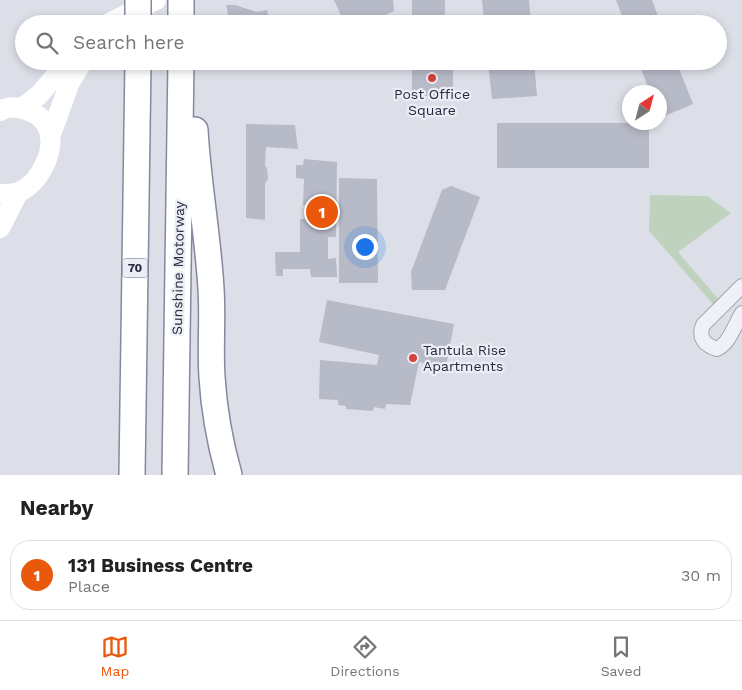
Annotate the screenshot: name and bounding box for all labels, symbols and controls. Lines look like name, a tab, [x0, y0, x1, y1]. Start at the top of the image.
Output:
search box	[15, 15, 727, 70]
icon: search	[33, 29, 61, 57]
text: Search here	[73, 31, 184, 54]
marker: Post Office Square	[426, 72, 438, 84]
north arrow	[622, 85, 667, 130]
place label: Post Office Square	[394, 86, 470, 118]
pin: 1	[306, 193, 338, 231]
street label: Sunshine Motorway	[169, 200, 187, 335]
your location	[352, 234, 378, 260]
road number: 70	[122, 258, 148, 278]
place label: Tantula Rise Apartments	[423, 342, 506, 374]
marker: Tantula Rise Apartments	[407, 352, 419, 364]
text: Nearby	[20, 495, 93, 520]
text: 131 Business Centre	[68, 554, 253, 577]
text: 1	[34, 566, 40, 585]
text: 30 m	[681, 566, 721, 585]
text: Place	[68, 577, 110, 596]
tab: Map	[101, 633, 129, 679]
tab: Directions	[330, 633, 400, 679]
tab: Saved	[601, 633, 641, 679]

